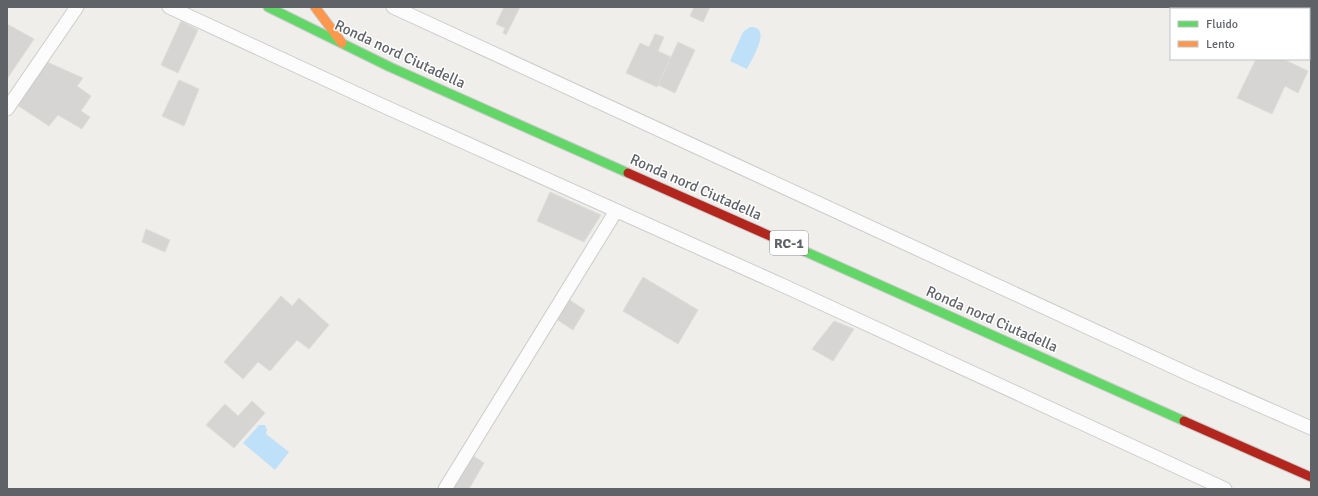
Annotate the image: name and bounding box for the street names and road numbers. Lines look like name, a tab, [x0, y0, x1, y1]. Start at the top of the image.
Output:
street label: Ronda nord Ciutadella	[332, 16, 468, 92]
street label: Ronda nord Ciutadella	[627, 150, 765, 224]
road number: RC-1	[770, 231, 808, 255]
street label: Ronda nord Ciutadella	[923, 282, 1061, 356]

